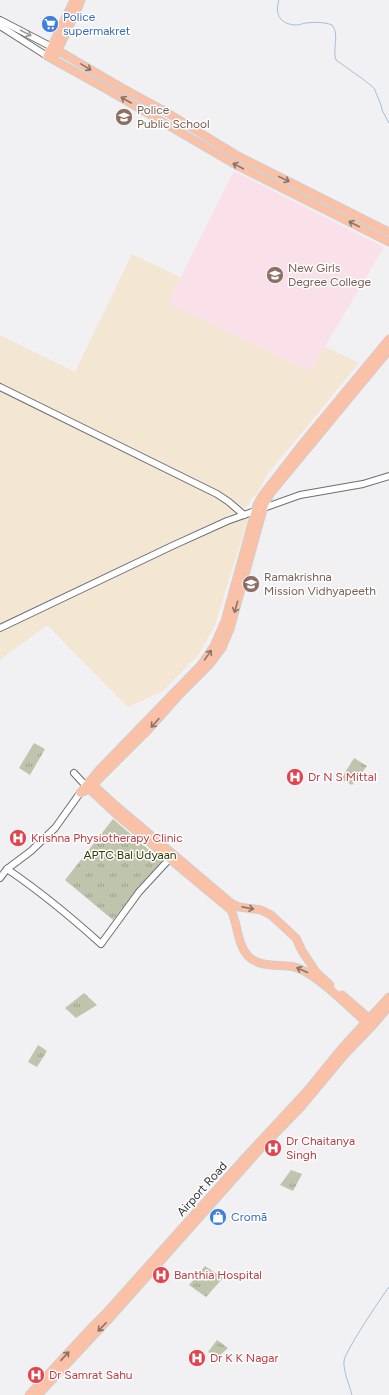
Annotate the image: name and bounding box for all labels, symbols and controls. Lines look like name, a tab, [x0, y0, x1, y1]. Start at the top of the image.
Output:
place label: Police supermakret	[63, 10, 131, 38]
supermarket icon: Police supermakret	[40, 14, 60, 34]
one-way arrow	[20, 30, 32, 37]
one-way arrow	[80, 63, 92, 71]
one-way arrow	[120, 96, 132, 104]
place label: Police Public School	[137, 103, 210, 131]
school or university icon: Police Public School	[114, 107, 134, 127]
one-way arrow	[232, 162, 244, 170]
one-way arrow	[278, 176, 290, 183]
one-way arrow	[348, 220, 360, 227]
place label: New Girls Degree College	[288, 261, 371, 289]
school or university icon: New Girls Degree College	[265, 265, 285, 285]
place label: Ramakrishna Mission Vidhyapeeth	[264, 570, 376, 598]
school or university icon: Ramakrishna Mission Vidhyapeeth	[241, 574, 261, 594]
one-way arrow	[232, 600, 239, 613]
one-way arrow	[204, 650, 212, 661]
one-way arrow	[150, 718, 160, 728]
hospital icon: Dr N S Mittal	[285, 767, 305, 787]
place label: Dr N S Mittal	[308, 770, 377, 784]
hospital icon: Krishna Physiotherapy Clinic	[8, 828, 28, 848]
place label: Krishna Physiotherapy Clinic	[31, 831, 183, 845]
park label: APTC Bal Udyaan	[84, 848, 177, 862]
one-way arrow	[241, 905, 254, 913]
one-way arrow	[296, 966, 308, 973]
place label: Dr Chaitanya Singh	[286, 1134, 355, 1162]
hospital icon: Dr Chaitanya Singh	[263, 1138, 283, 1158]
street label: Airport Road	[174, 1159, 230, 1219]
shop icon: Cromā	[208, 1207, 228, 1227]
place label: Cromā	[231, 1210, 267, 1224]
hospital icon: Banthia Hospital	[151, 1265, 171, 1285]
place label: Banthia Hospital	[174, 1268, 262, 1282]
one-way arrow	[97, 1322, 107, 1332]
hospital icon: Dr K K Nagar	[187, 1348, 207, 1368]
one-way arrow	[60, 1351, 70, 1361]
place label: Dr K K Nagar	[210, 1351, 278, 1365]
hospital icon: Dr Samrat Sahu	[26, 1365, 46, 1385]
place label: Dr Samrat Sahu	[49, 1368, 133, 1382]

